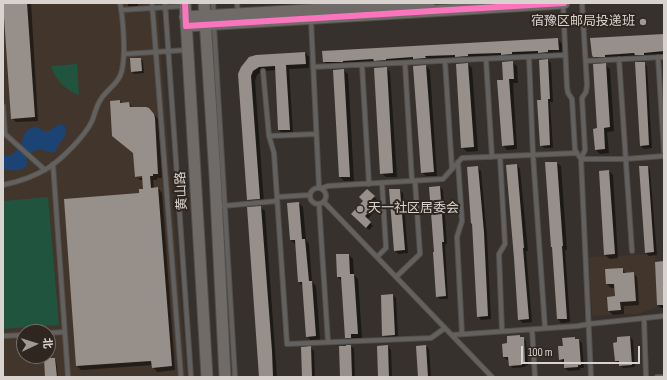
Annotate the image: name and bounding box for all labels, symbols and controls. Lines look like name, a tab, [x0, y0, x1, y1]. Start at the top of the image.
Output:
place label: 宿豫区邮局投递班	[531, 14, 635, 30]
marker: 宿豫区邮局投递班	[638, 17, 648, 27]
street label: 黄山路	[173, 171, 191, 211]
place label: 天一社区居委会	[368, 201, 459, 217]
marker: 天一社区居委会	[355, 204, 365, 214]
north arrow	[16, 324, 56, 364]
text: 北	[41, 337, 54, 349]
scale bar	[523, 338, 642, 364]
text: 100 m	[528, 345, 553, 360]

